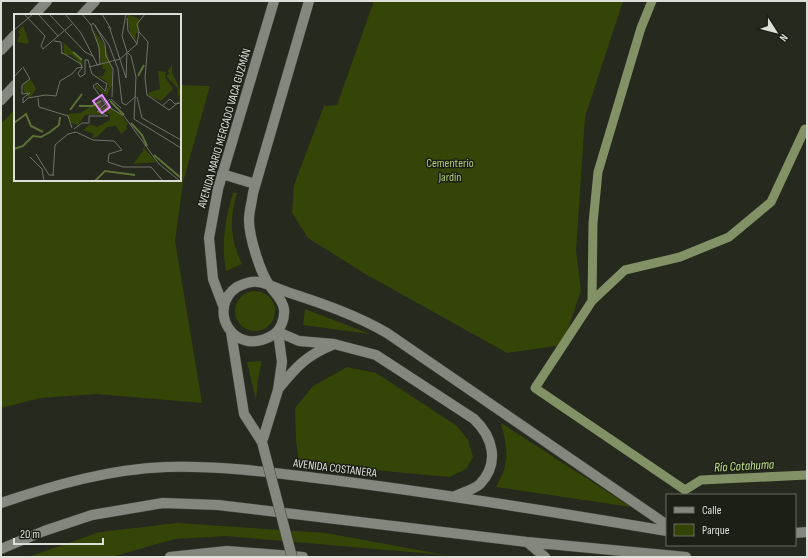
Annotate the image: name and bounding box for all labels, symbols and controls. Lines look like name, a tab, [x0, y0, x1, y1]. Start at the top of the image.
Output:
north arrow	[756, 12, 796, 52]
inset map	[14, 14, 181, 181]
text: N	[777, 31, 791, 44]
street label: AVENIDA MARIO MERCADO VACA GUZMÁN	[194, 47, 254, 210]
park label: Cementerio Jardín	[426, 156, 474, 185]
street label: AVENIDA COSTANERA	[291, 456, 379, 481]
water label: Río Cotahuma	[714, 456, 775, 476]
legend	[666, 494, 796, 546]
text: Calle	[702, 503, 722, 518]
scale bar	[14, 520, 103, 546]
text: Parque	[702, 523, 730, 538]
text: 20 m	[20, 527, 40, 542]

